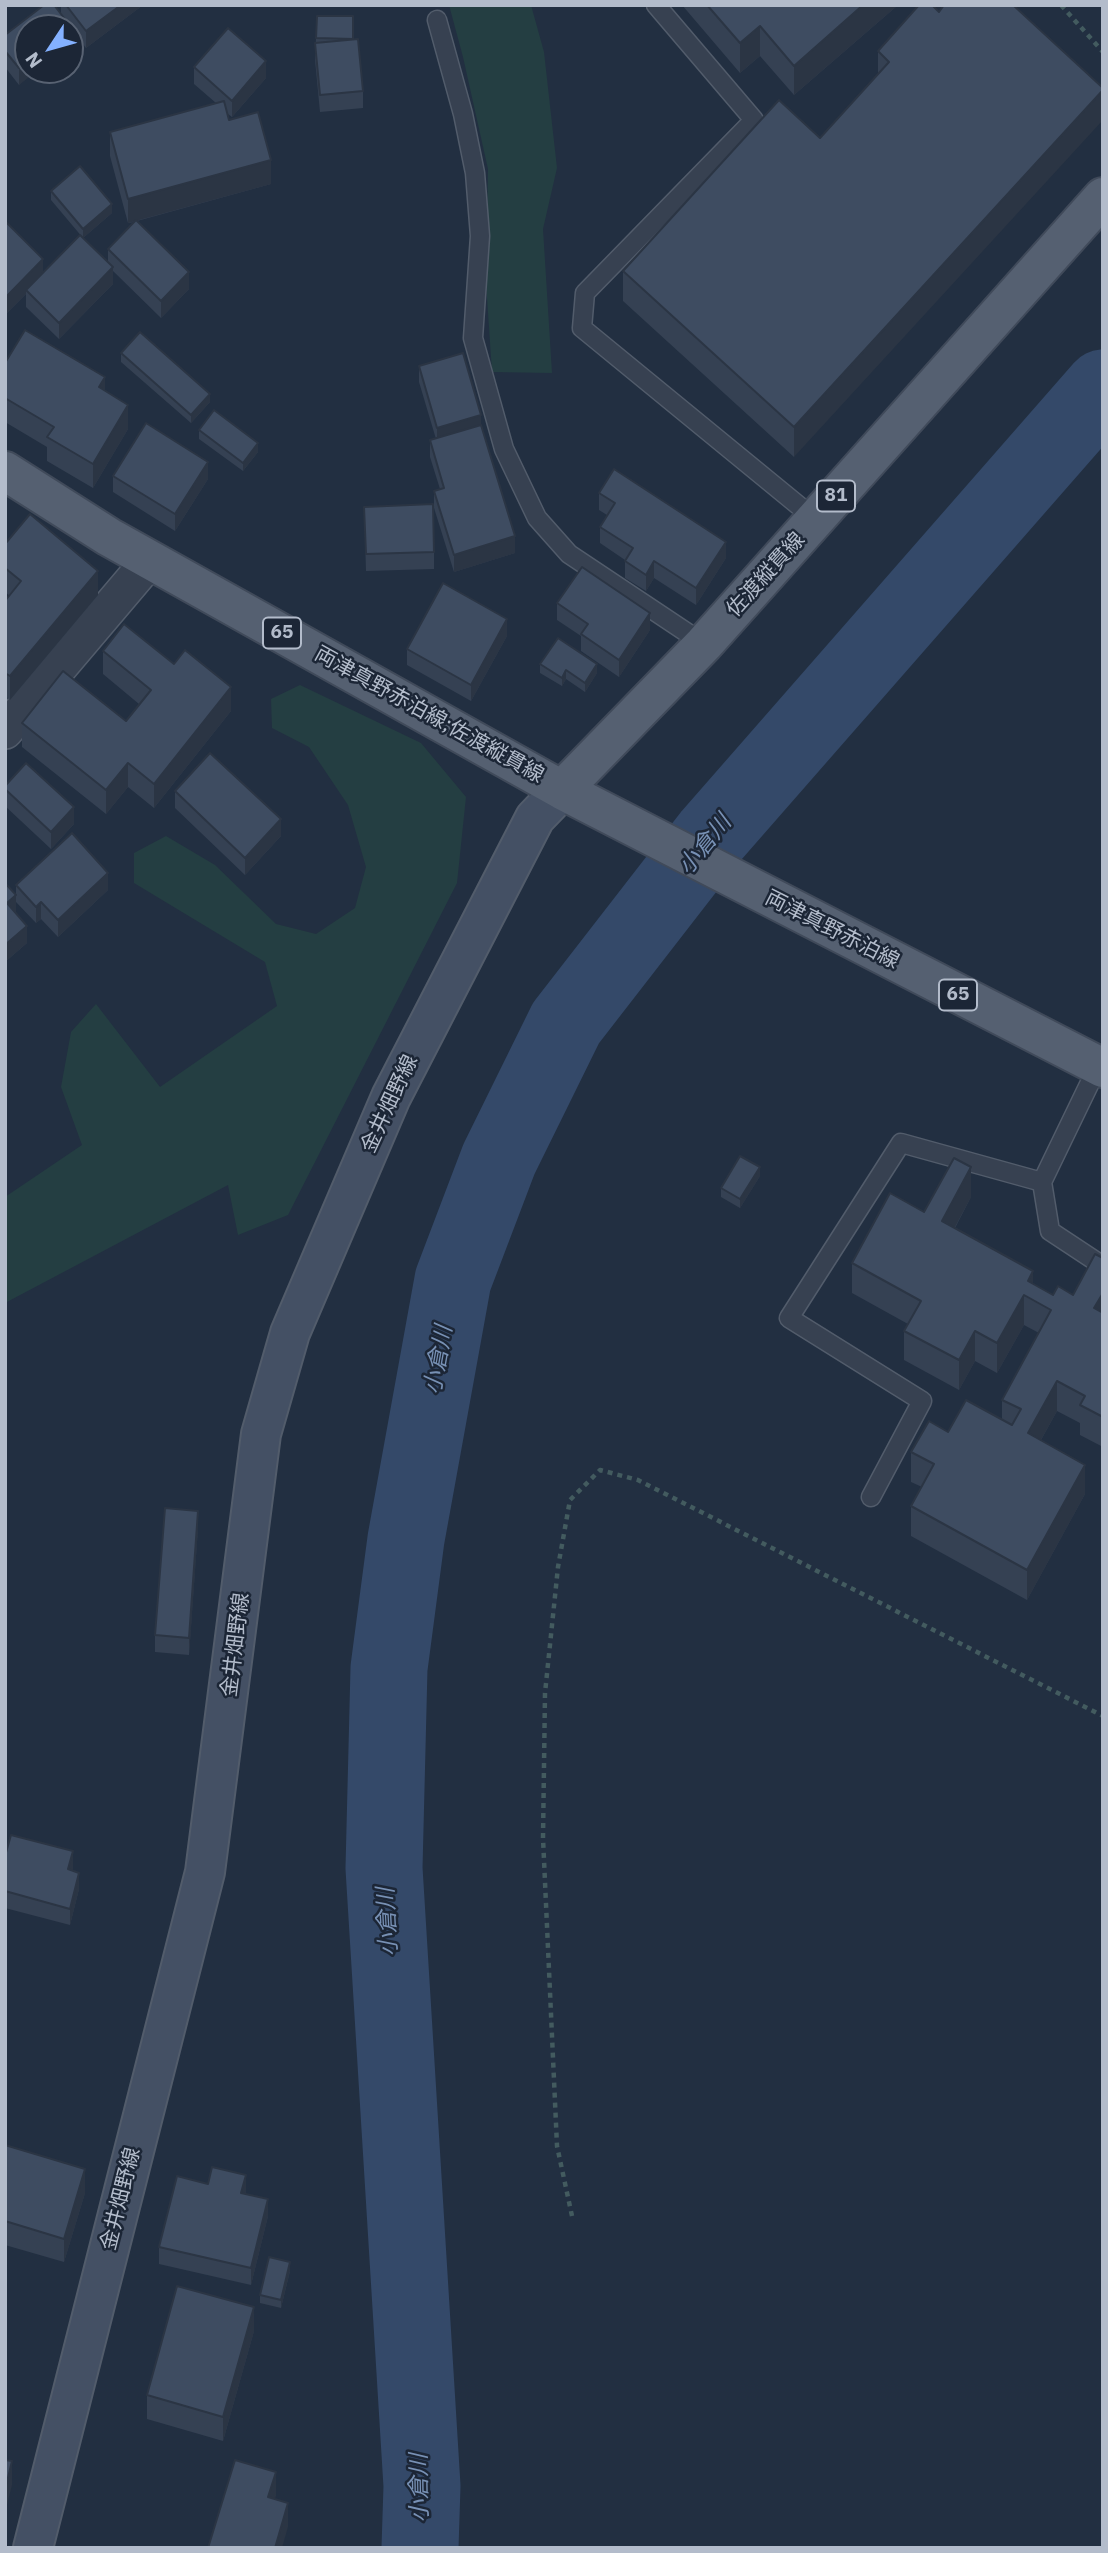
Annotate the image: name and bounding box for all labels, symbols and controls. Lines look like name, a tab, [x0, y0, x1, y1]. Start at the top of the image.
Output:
north arrow	[14, 14, 84, 84]
text: N	[20, 48, 47, 73]
road number: 81	[817, 481, 855, 512]
street label: 佐渡縦貫線	[722, 528, 810, 622]
road number: 65	[263, 618, 301, 648]
street label: 両津真野赤泊線;佐渡縦貫線	[310, 641, 548, 789]
water label: 小倉川	[673, 810, 737, 880]
street label: 両津真野赤泊線	[761, 885, 903, 975]
road number: 65	[939, 979, 977, 1010]
street label: 金井畑野線	[356, 1051, 424, 1157]
water label: 小倉川	[419, 1324, 459, 1396]
street label: 金井畑野線	[217, 1591, 255, 1699]
water label: 小倉川	[372, 1887, 404, 1957]
street label: 金井畑野線	[96, 2145, 146, 2253]
water label: 小倉川	[406, 2453, 434, 2523]

